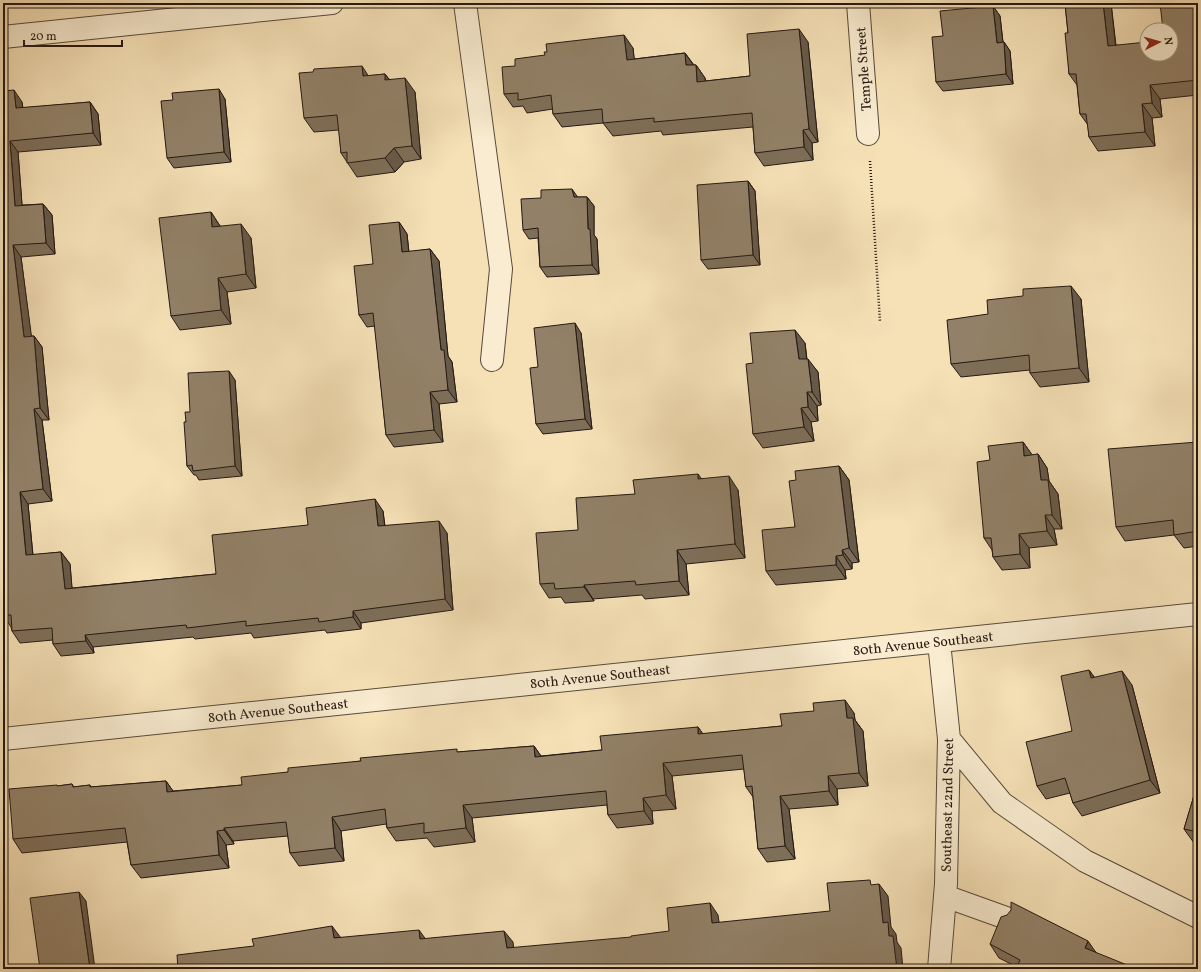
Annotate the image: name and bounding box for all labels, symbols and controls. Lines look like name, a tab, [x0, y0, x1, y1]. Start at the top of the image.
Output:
scale bar	[24, 22, 122, 48]
north arrow	[1139, 22, 1179, 62]
street label: Temple Street	[852, 26, 877, 112]
text: 20 m	[30, 29, 57, 45]
text: N	[1160, 36, 1175, 46]
street label: 80th Avenue Southeast	[852, 628, 994, 661]
street label: 80th Avenue Southeast	[529, 661, 671, 694]
street label: 80th Avenue Southeast	[207, 695, 349, 728]
street label: Southeast 22nd Street	[938, 738, 959, 872]

